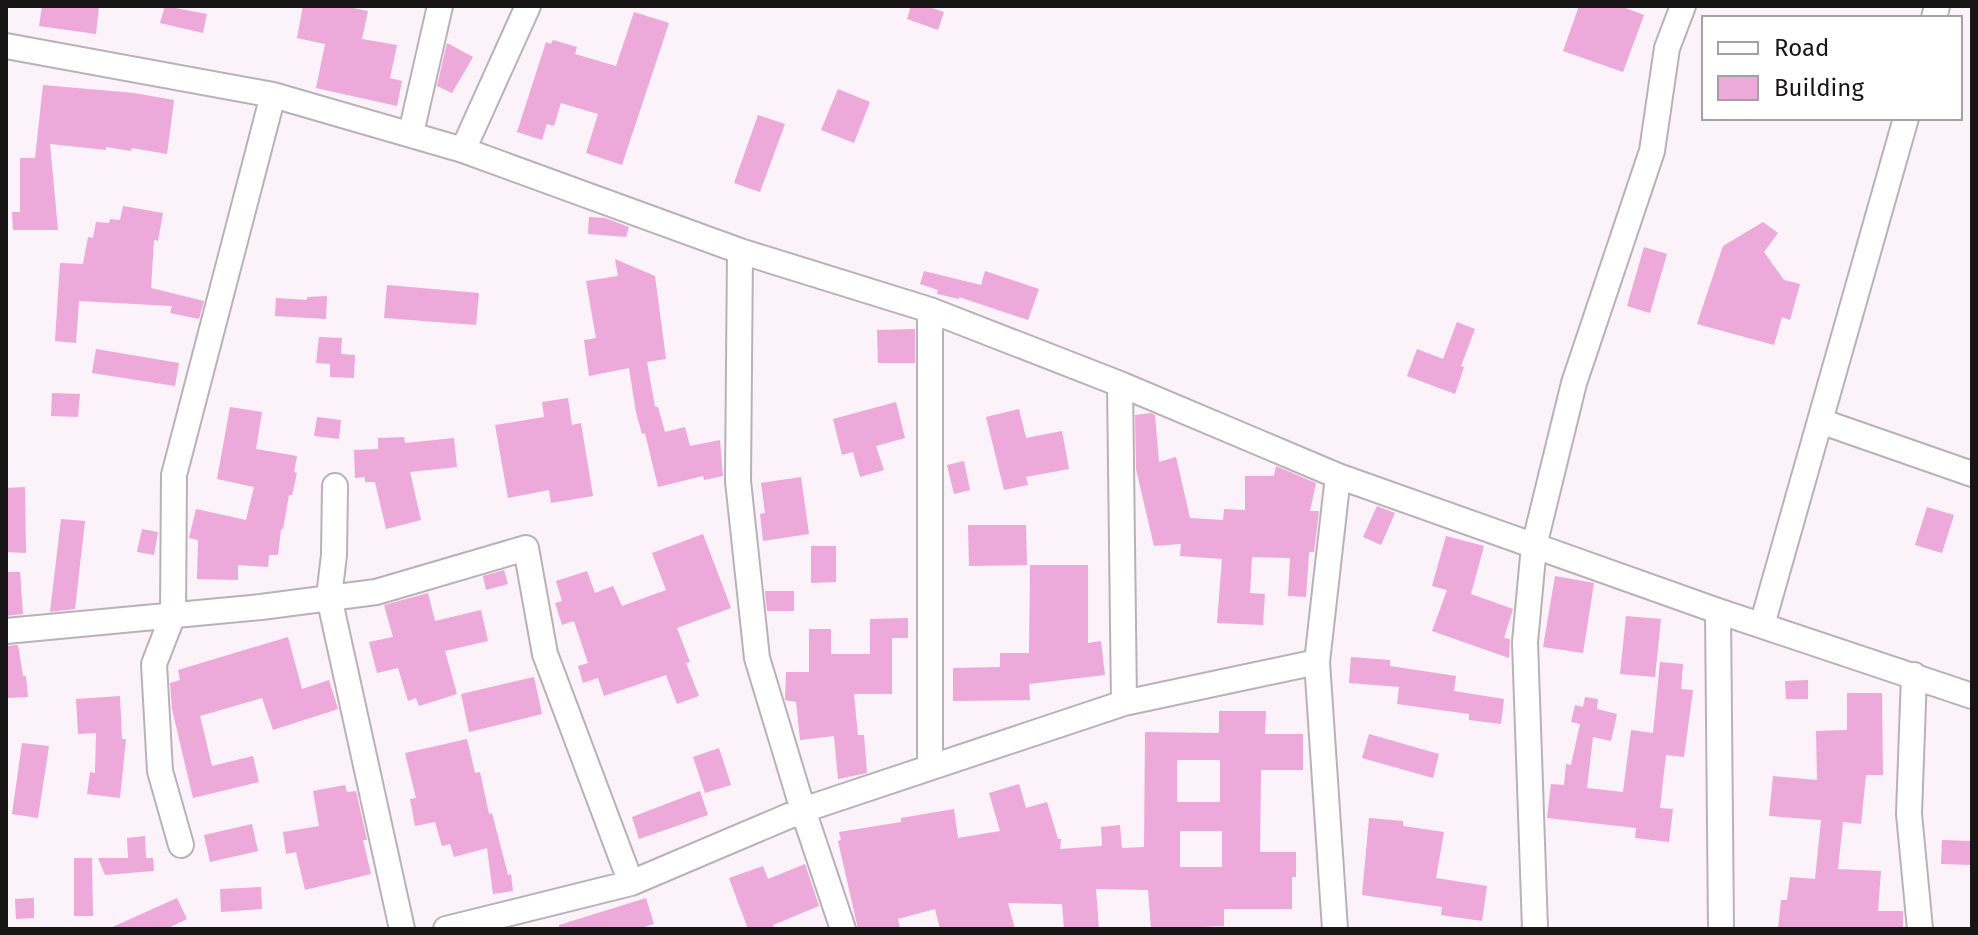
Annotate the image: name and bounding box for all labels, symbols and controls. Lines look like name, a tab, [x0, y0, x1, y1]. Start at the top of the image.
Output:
legend	[1702, 16, 1962, 120]
text: Road	[1774, 34, 1829, 62]
text: Building	[1774, 74, 1864, 102]

